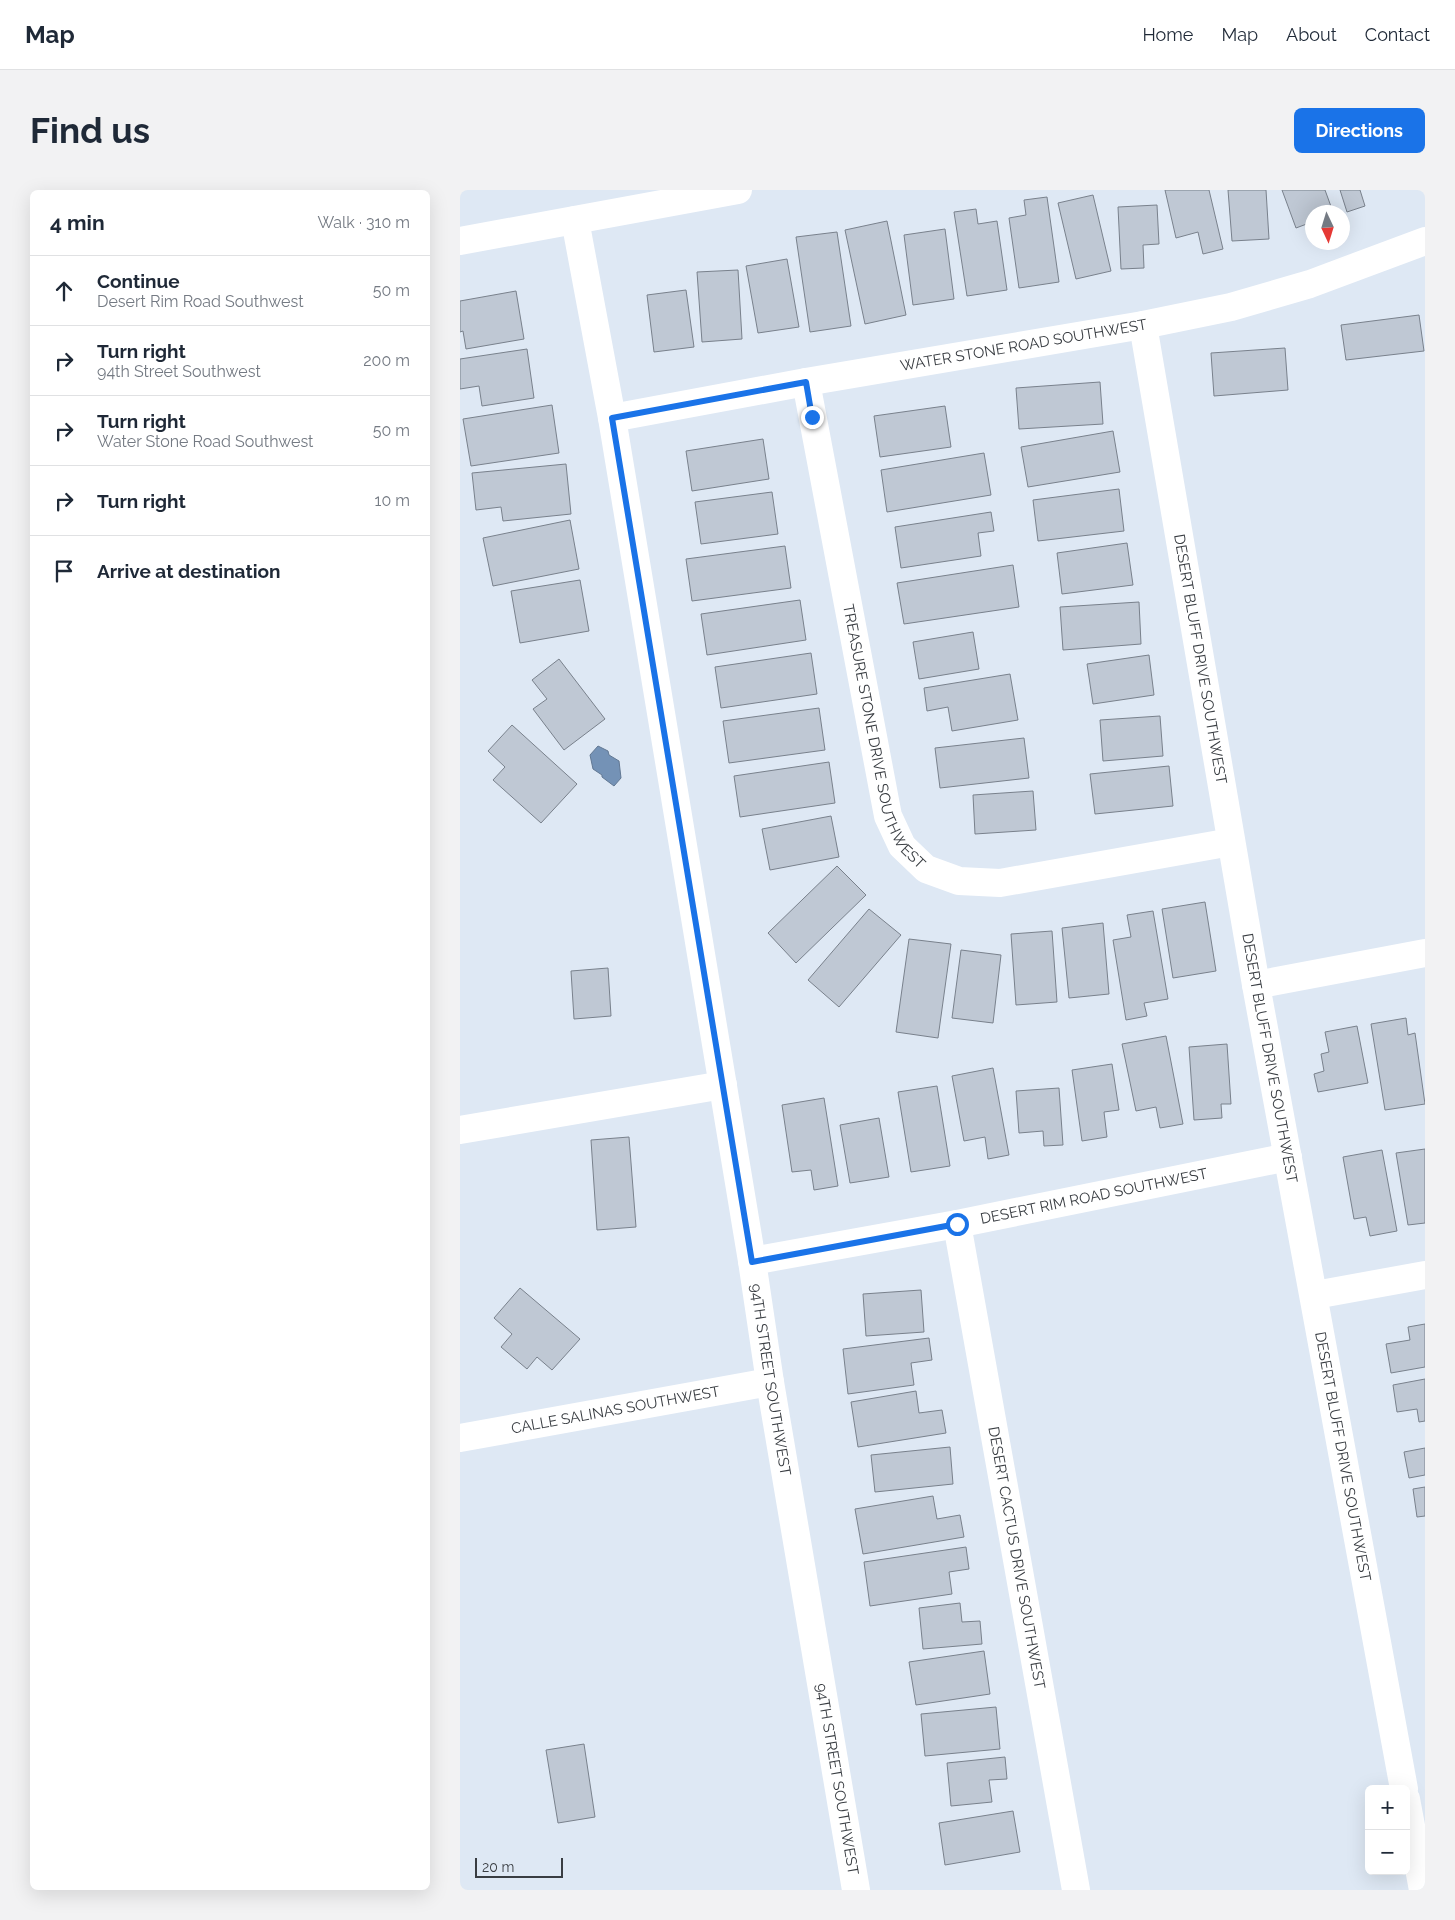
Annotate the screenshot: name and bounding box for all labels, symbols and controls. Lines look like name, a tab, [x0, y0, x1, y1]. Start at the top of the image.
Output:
text: Map	[25, 20, 75, 49]
text: Home	[1142, 24, 1193, 45]
text: Map	[1221, 24, 1258, 45]
text: About	[1286, 24, 1337, 45]
text: Contact	[1365, 24, 1430, 45]
button: Directions	[1294, 108, 1425, 153]
text: Find us	[30, 110, 150, 151]
north arrow	[1305, 205, 1350, 250]
text: 4 min	[50, 210, 105, 235]
text: Walk · 310 m	[317, 213, 410, 232]
text: Continue	[97, 270, 180, 292]
icon: ahead	[50, 277, 78, 305]
text: 50 m	[373, 281, 410, 300]
text: Desert Rim Road Southwest	[97, 292, 304, 311]
street label: WATER STONE ROAD SOUTHWEST	[899, 315, 1148, 375]
text: Turn right	[97, 340, 186, 362]
icon: right	[50, 347, 78, 375]
text: 200 m	[363, 351, 410, 370]
text: 94th Street Southwest	[97, 362, 261, 381]
route end	[801, 406, 824, 429]
text: Turn right	[97, 410, 186, 432]
icon: right	[50, 417, 78, 445]
text: 50 m	[373, 421, 410, 440]
text: Water Stone Road Southwest	[97, 432, 313, 451]
icon: right	[50, 487, 78, 515]
text: Turn right	[97, 490, 186, 512]
text: 10 m	[375, 491, 410, 510]
street label: DESERT BLUFF DRIVE SOUTHWEST	[1170, 533, 1230, 786]
icon: arrive	[50, 557, 78, 585]
text: Arrive at destination	[97, 560, 281, 582]
street label: TREASURE STONE DRIVE SOUTHWEST	[839, 603, 929, 873]
street label: DESERT BLUFF DRIVE SOUTHWEST	[1238, 932, 1301, 1184]
street label: DESERT RIM ROAD SOUTHWEST	[979, 1165, 1209, 1228]
route start	[946, 1213, 969, 1236]
street label: 94TH STREET SOUTHWEST	[746, 1282, 795, 1477]
street label: DESERT BLUFF DRIVE SOUTHWEST	[1311, 1330, 1375, 1583]
street label: CALLE SALINAS SOUTHWEST	[510, 1382, 721, 1438]
street label: DESERT CACTUS DRIVE SOUTHWEST	[984, 1425, 1049, 1690]
street label: 94TH STREET SOUTHWEST	[812, 1682, 862, 1876]
map controls	[1365, 1785, 1410, 1875]
button: +	[1365, 1785, 1410, 1830]
button: −	[1365, 1830, 1410, 1875]
scale bar	[475, 1855, 562, 1878]
text: 20 m	[482, 1859, 514, 1875]

